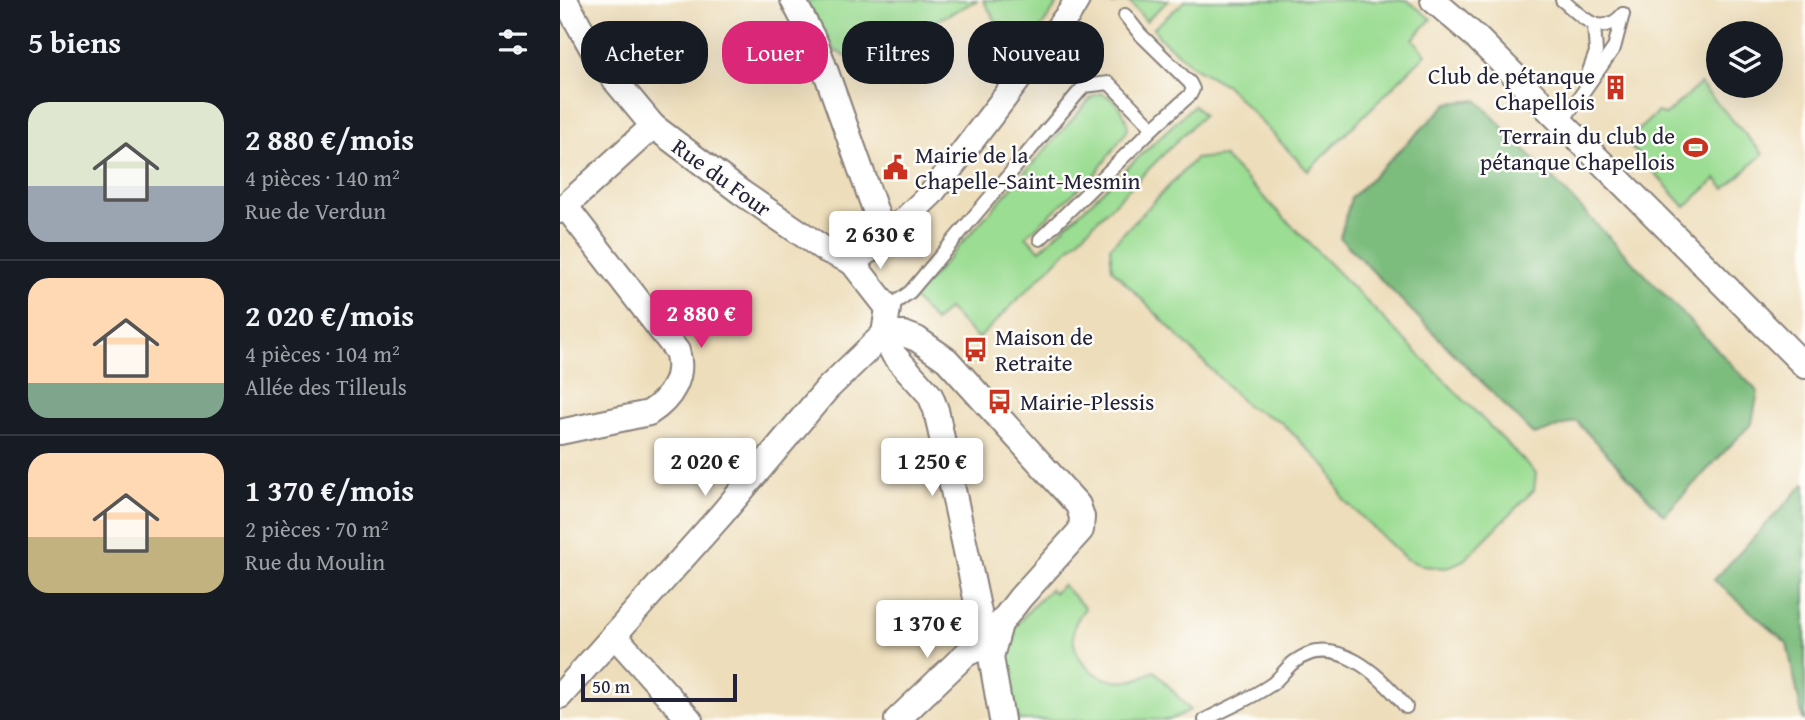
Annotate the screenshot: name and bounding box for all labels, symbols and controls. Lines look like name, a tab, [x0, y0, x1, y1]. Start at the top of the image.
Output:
text: 5 biens	[28, 20, 121, 64]
chip: Acheter	[581, 21, 708, 84]
chip: Louer	[722, 21, 828, 84]
chip: Filtres	[842, 21, 954, 84]
chip: Nouveau	[968, 21, 1104, 84]
map controls	[1706, 21, 1783, 98]
button: layers	[1706, 21, 1783, 98]
icon: filters	[494, 23, 532, 61]
place label: Club de pétanque Chapellois	[1428, 59, 1595, 118]
building icon: Club de pétanque Chapellois	[1601, 74, 1629, 102]
text: 2 880 €/mois	[245, 117, 414, 161]
place label: Terrain du club de pétanque Chapellois	[1480, 119, 1675, 178]
icon: home	[84, 130, 168, 214]
street label: Rue du Four	[666, 130, 779, 225]
sports icon: Terrain du club de pétanque Chapellois	[1681, 134, 1709, 162]
place label: Mairie de la Chapelle-Saint-Mesmin	[915, 138, 1141, 197]
public building icon: Mairie de la Chapelle-Saint-Mesmin	[881, 153, 909, 181]
text: 4 pièces · 140 m²	[245, 161, 400, 194]
text: Rue de Verdun	[245, 194, 386, 227]
pin: 2 630 €	[815, 212, 945, 271]
text: 2 630 €	[845, 217, 915, 250]
pin: 2 880 €	[636, 290, 766, 350]
text: 2 020 €/mois	[245, 293, 414, 337]
text: 2 880 €	[666, 296, 736, 329]
icon: home	[84, 306, 168, 390]
place label: Maison de Retraite	[995, 320, 1093, 379]
bus stop icon: Maison de Retraite	[961, 335, 989, 363]
text: 4 pièces · 104 m²	[245, 337, 400, 370]
text: Allée des Tilleuls	[245, 370, 407, 403]
place label: Mairie-Plessis	[1020, 385, 1154, 418]
bus stop icon: Mairie-Plessis	[986, 387, 1014, 415]
pin: 2 020 €	[640, 438, 770, 498]
pin: 1 250 €	[867, 438, 997, 498]
text: 2 020 €	[670, 444, 740, 477]
text: 1 250 €	[897, 444, 967, 477]
text: 1 370 €/mois	[245, 468, 414, 512]
icon: home	[84, 481, 168, 565]
text: 2 pièces · 70 m²	[245, 512, 389, 545]
text: Rue du Moulin	[245, 545, 385, 578]
pin: 1 370 €	[862, 600, 992, 660]
text: 1 370 €	[892, 606, 962, 639]
scale bar	[581, 671, 737, 703]
text: 50 m	[592, 672, 630, 700]

